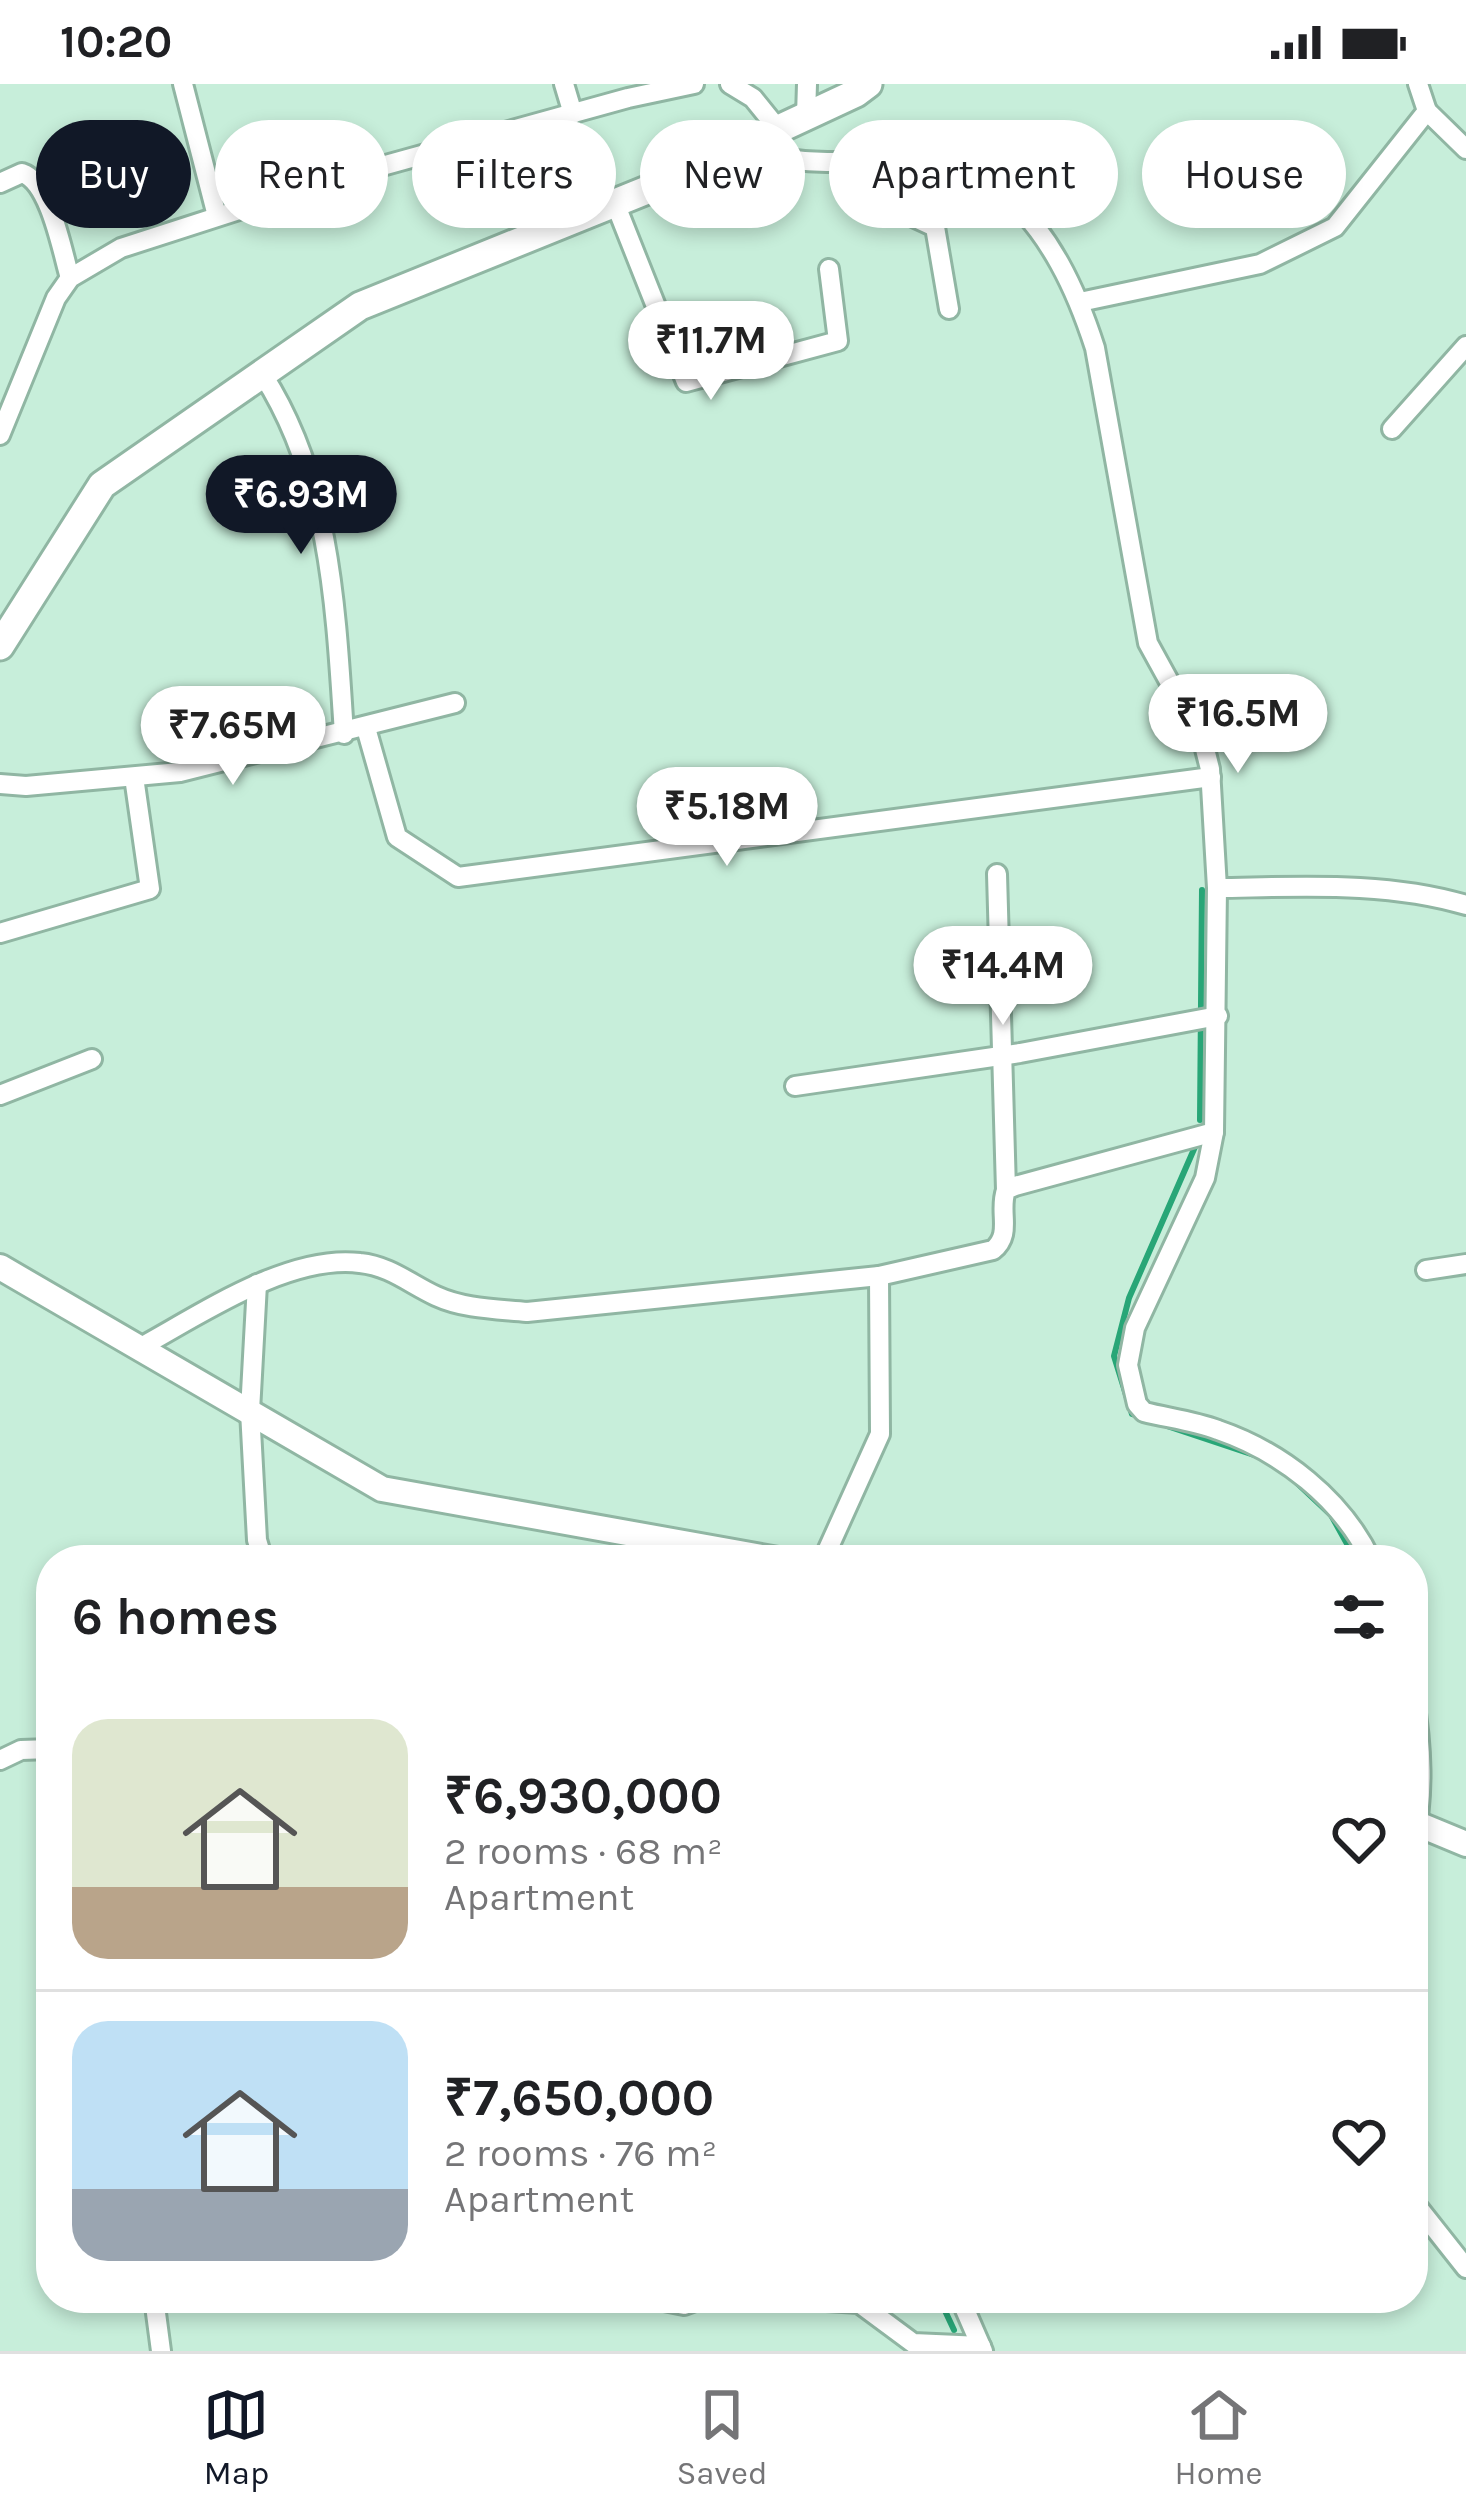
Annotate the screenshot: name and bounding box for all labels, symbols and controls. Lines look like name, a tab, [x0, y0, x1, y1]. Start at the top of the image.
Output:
text: 10:20	[60, 16, 172, 68]
chip: Buy	[36, 120, 191, 228]
chip: Rent	[215, 120, 388, 228]
chip: Filters	[412, 120, 616, 228]
chip: New	[640, 120, 805, 228]
chip: Apartment	[829, 120, 1118, 228]
chip: House	[1142, 120, 1346, 228]
pin: ₹11.7M	[613, 301, 809, 403]
text: ₹11.7M	[655, 317, 767, 363]
pin: ₹6.93M	[203, 455, 399, 557]
text: ₹6.93M	[233, 471, 369, 517]
pin: ₹16.5M	[1140, 674, 1336, 776]
pin: ₹7.65M	[135, 686, 331, 788]
text: ₹16.5M	[1175, 690, 1301, 736]
text: ₹7.65M	[168, 702, 298, 748]
pin: ₹5.18M	[629, 767, 825, 869]
text: ₹5.18M	[664, 783, 790, 829]
pin: ₹14.4M	[905, 926, 1101, 1028]
text: ₹14.4M	[940, 942, 1066, 988]
icon: filters	[1326, 1584, 1392, 1650]
text: 6 homes	[72, 1587, 279, 1647]
text: ₹6,930,000	[444, 1766, 722, 1826]
icon: home	[168, 1767, 312, 1911]
icon: heart	[1326, 1806, 1392, 1872]
text: 2 rooms · 68 m²	[444, 1828, 723, 1874]
text: Apartment	[444, 1874, 634, 1920]
text: ₹7,650,000	[444, 2068, 714, 2128]
icon: home	[168, 2069, 312, 2213]
icon: heart	[1326, 2108, 1392, 2174]
text: 2 rooms · 76 m²	[444, 2130, 717, 2176]
text: Apartment	[444, 2176, 634, 2222]
tab: Map	[203, 2382, 269, 2492]
tab: Saved	[676, 2382, 768, 2492]
tab: Home	[1175, 2382, 1263, 2492]

